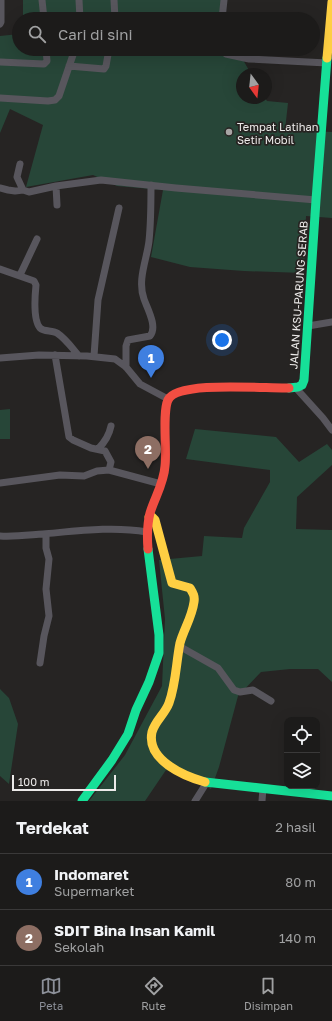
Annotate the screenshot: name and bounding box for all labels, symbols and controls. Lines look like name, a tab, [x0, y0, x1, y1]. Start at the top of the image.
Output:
search box	[12, 12, 320, 56]
icon: search	[26, 23, 48, 45]
text: Cari di sini	[58, 25, 133, 43]
north arrow	[236, 68, 272, 104]
place label: Tempat Latihan Setir Mobil	[237, 120, 319, 146]
marker: Tempat Latihan Setir Mobil	[224, 127, 234, 137]
street label: JALAN KSU-PARUNG SERAB	[286, 220, 310, 370]
your location	[212, 330, 232, 350]
pin: 1	[138, 345, 164, 378]
pin: 2	[135, 436, 161, 469]
map controls	[284, 717, 320, 789]
button: locate	[284, 717, 320, 753]
button: layers	[284, 753, 320, 789]
scale bar	[12, 773, 116, 792]
text: 100 m	[18, 775, 49, 788]
text: Terdekat	[16, 817, 89, 838]
text: 2 hasil	[275, 819, 316, 835]
text: Indomaret	[54, 865, 129, 883]
text: 1	[26, 874, 32, 890]
text: 80 m	[285, 874, 316, 890]
text: Supermarket	[54, 883, 135, 899]
text: SDIT Bina Insan Kamil	[54, 921, 215, 939]
text: 2	[25, 930, 33, 946]
text: 140 m	[279, 930, 316, 946]
text: Sekolah	[54, 939, 104, 955]
tab: Peta	[39, 975, 63, 1012]
tab: Rute	[141, 975, 166, 1012]
tab: Disimpan	[244, 975, 293, 1012]

